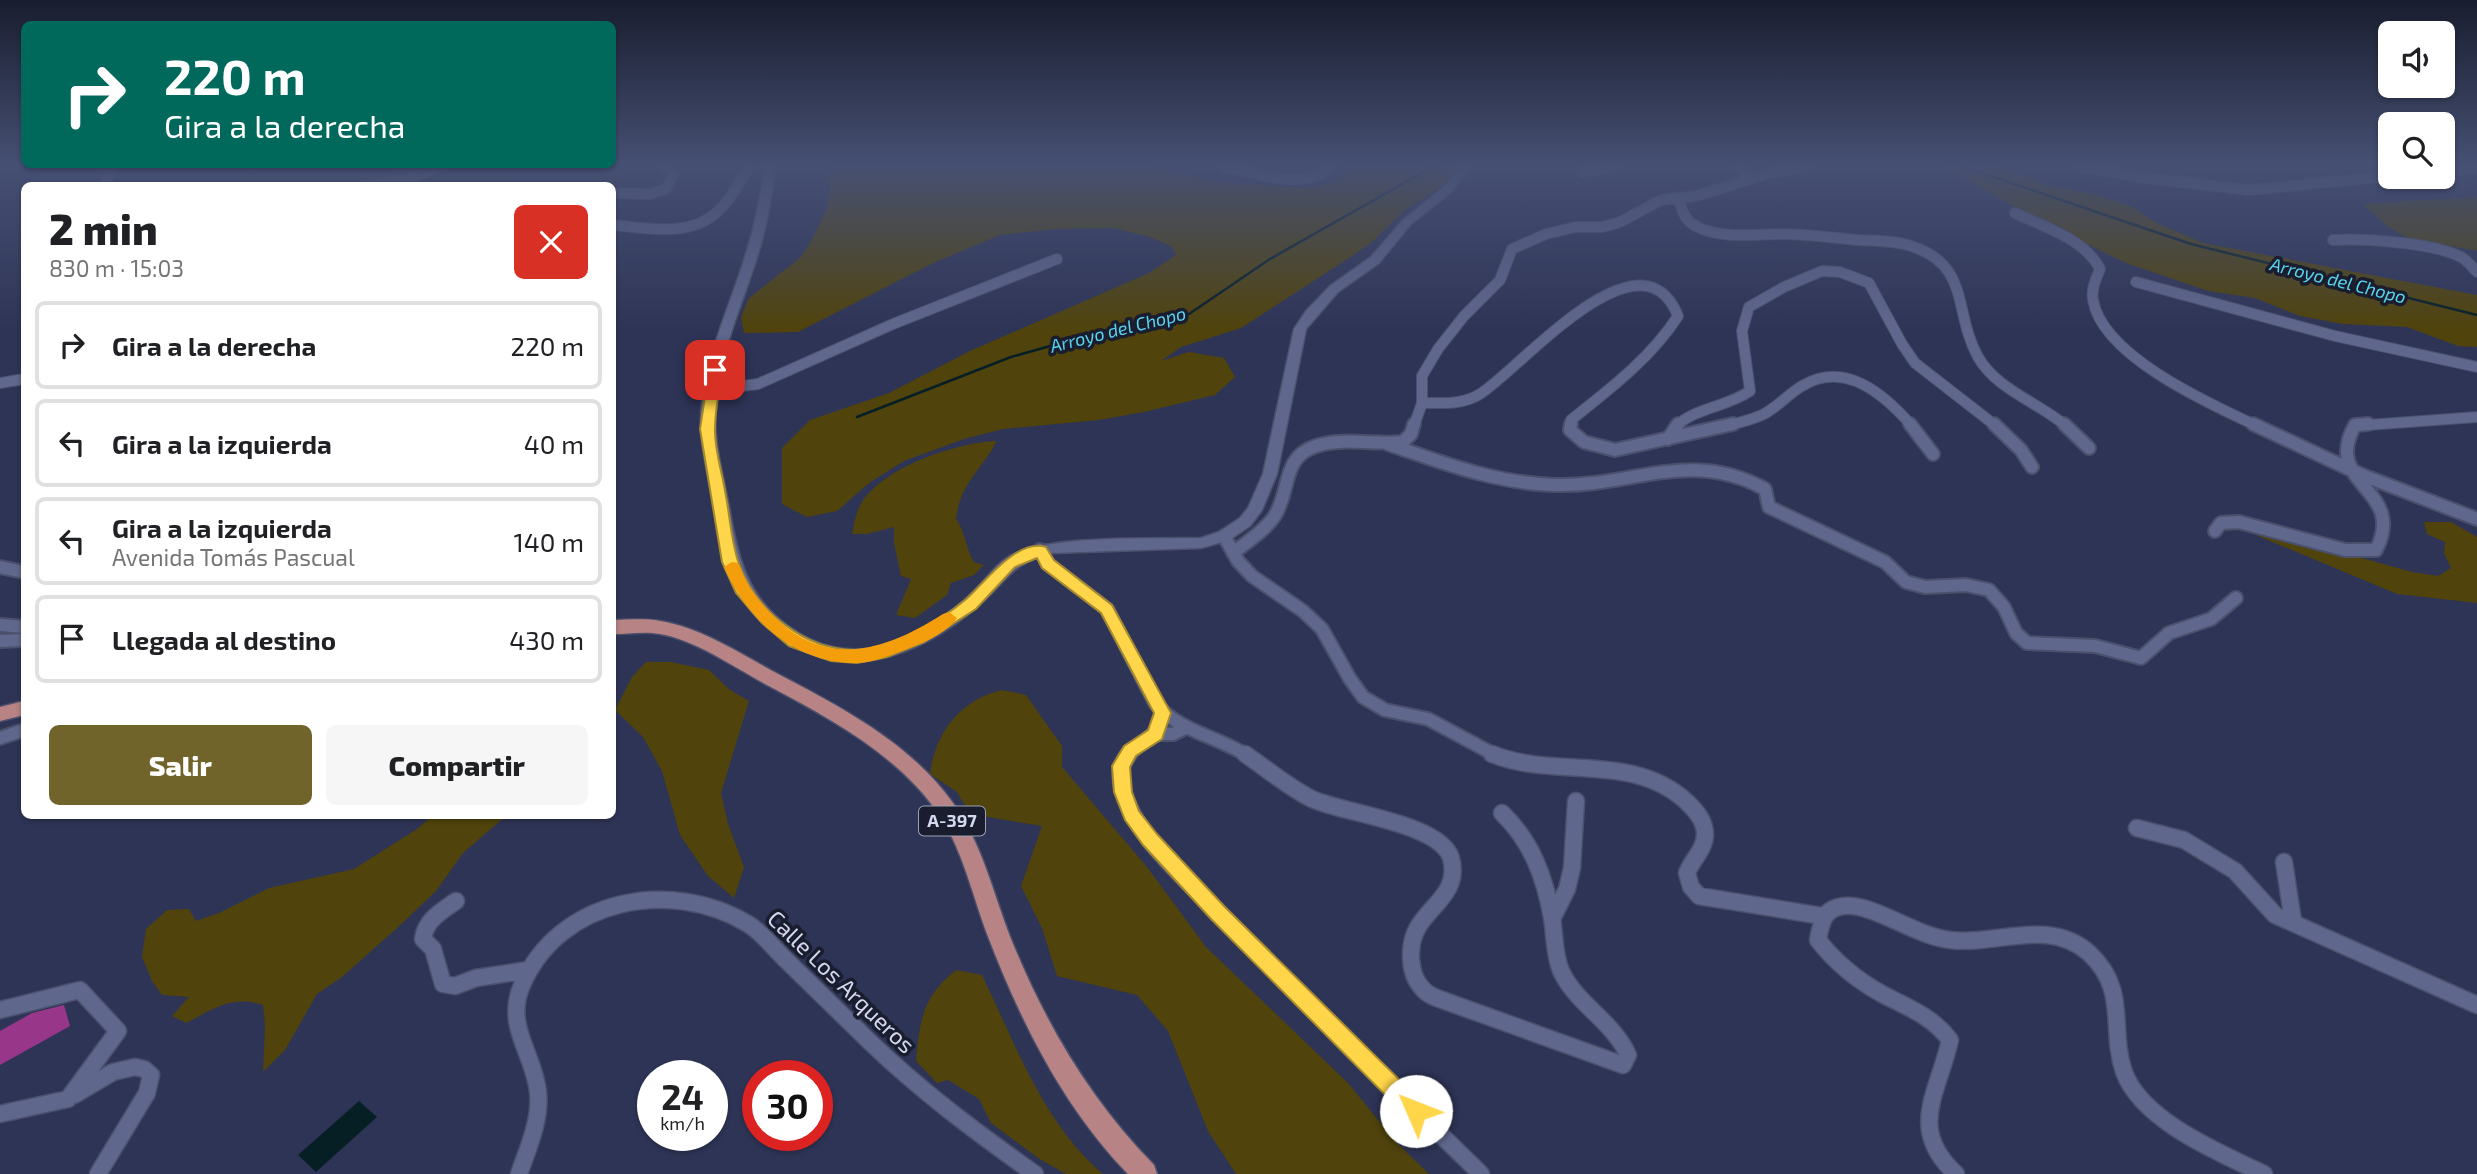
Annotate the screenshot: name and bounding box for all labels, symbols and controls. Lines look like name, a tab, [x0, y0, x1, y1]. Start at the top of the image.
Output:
map controls	[2378, 21, 2455, 189]
button: sound	[2378, 21, 2455, 98]
text: 220 m	[164, 46, 306, 105]
icon: right	[49, 49, 140, 140]
text: Gira a la derecha	[164, 106, 405, 144]
button: search	[2378, 112, 2455, 189]
text: 2 min	[49, 203, 158, 253]
button: close	[514, 205, 588, 279]
water label: Arroyo del Chopo	[2267, 252, 2408, 308]
text: 830 m · 15:03	[49, 254, 184, 282]
water label: Arroyo del Chopo	[1047, 302, 1188, 357]
icon: right	[53, 326, 91, 364]
text: Gira a la derecha	[112, 330, 316, 361]
text: 220 m	[511, 330, 584, 361]
pin	[685, 340, 745, 400]
icon: arrive	[696, 351, 734, 389]
icon: left	[53, 424, 91, 462]
text: Gira a la izquierda	[112, 428, 332, 459]
text: 40 m	[524, 428, 584, 459]
text: Gira a la izquierda	[112, 512, 332, 543]
icon: left	[53, 522, 91, 560]
text: 140 m	[513, 526, 584, 557]
text: Avenida Tomás Pascual	[112, 543, 355, 571]
icon: arrive	[53, 620, 91, 658]
text: Llegada al destino	[112, 624, 336, 655]
text: 430 m	[509, 624, 584, 655]
button: Salir	[49, 725, 312, 805]
button: Compartir	[326, 725, 588, 805]
road number: A-397	[919, 806, 985, 836]
street label: Calle Los Arqueros	[762, 904, 921, 1059]
speed limit sign: 30	[742, 1060, 833, 1151]
position arrow	[1379, 1074, 1453, 1148]
text: 24	[661, 1075, 704, 1117]
text: km/h	[660, 1112, 705, 1134]

